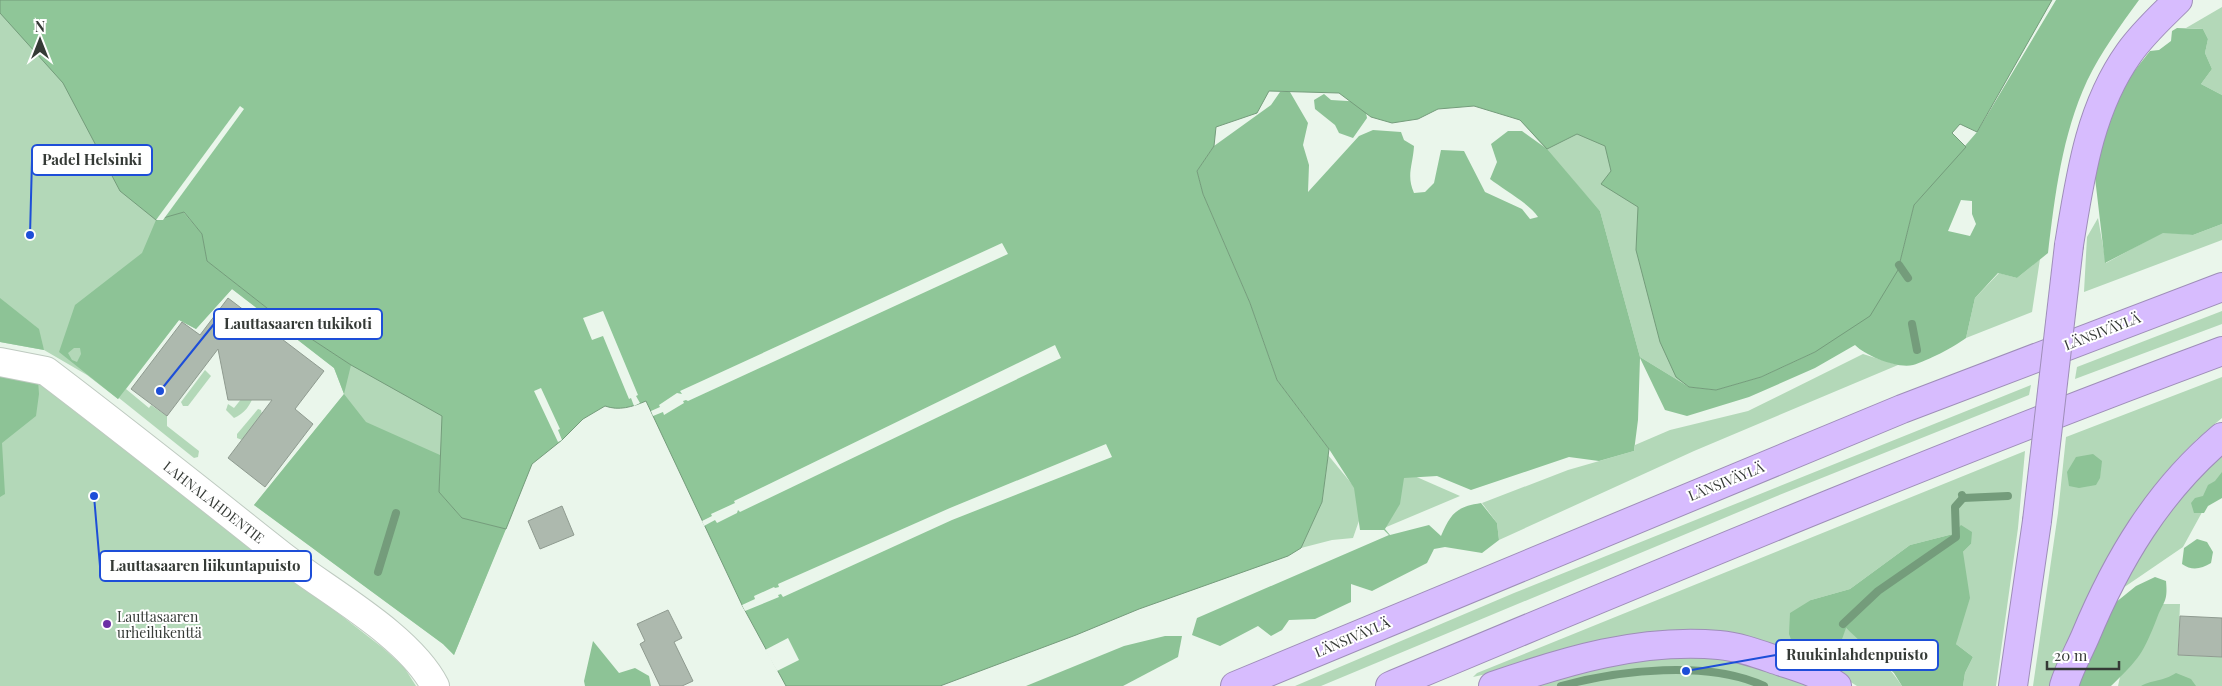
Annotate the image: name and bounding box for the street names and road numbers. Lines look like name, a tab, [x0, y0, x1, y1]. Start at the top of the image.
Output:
street label: LÄNSIVÄYLÄ	[2061, 308, 2143, 354]
street label: LAHNALAHDENTIE	[160, 457, 268, 547]
street label: LÄNSIVÄYLÄ	[1685, 457, 1767, 505]
street label: LÄNSIVÄYLÄ	[1311, 612, 1393, 661]

